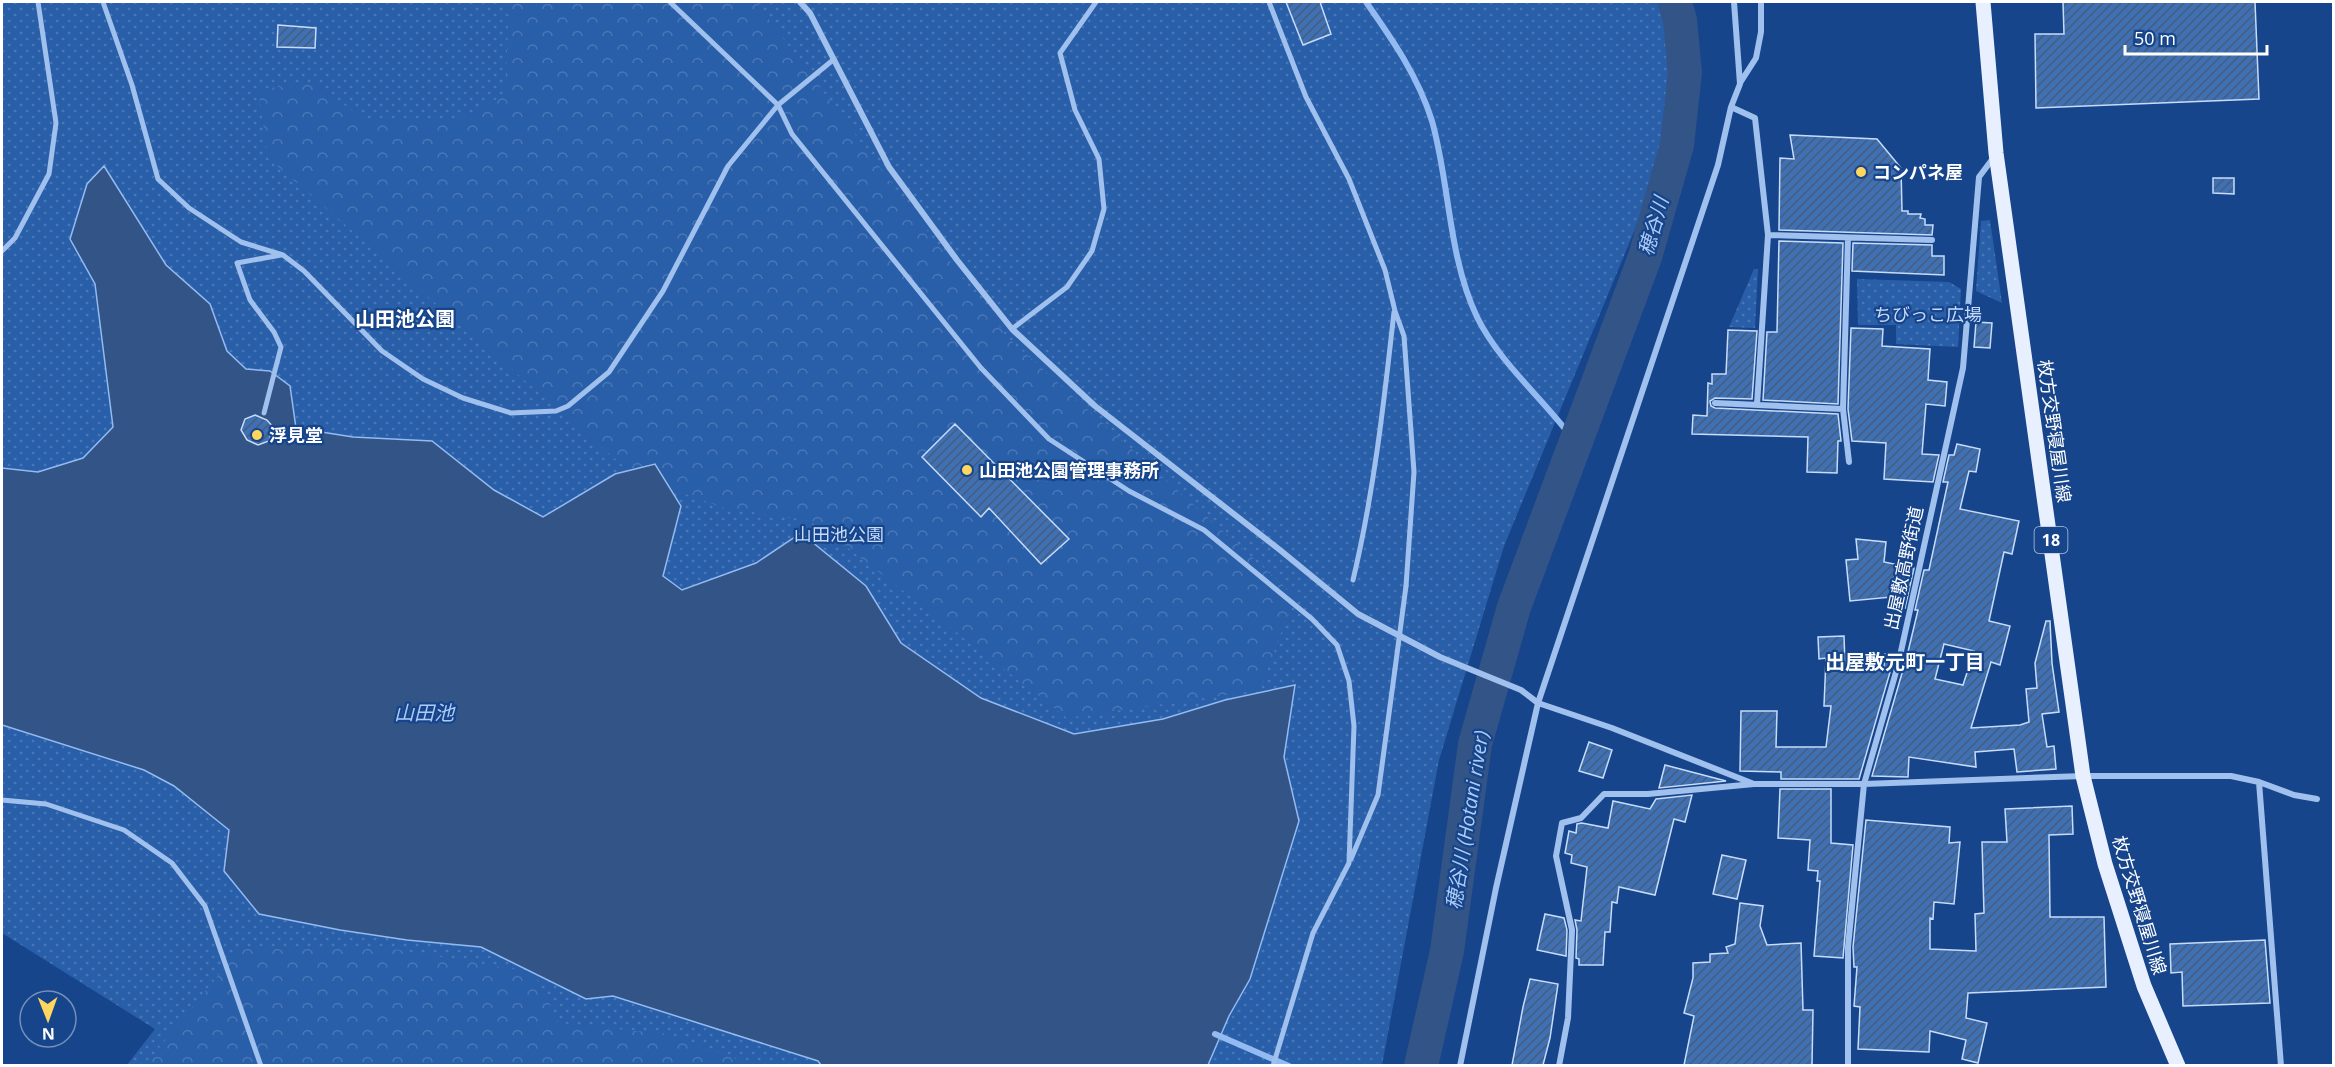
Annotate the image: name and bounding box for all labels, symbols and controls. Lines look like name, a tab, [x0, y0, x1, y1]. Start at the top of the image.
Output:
scale bar	[2125, 18, 2268, 56]
text: 50 m	[2134, 26, 2176, 50]
place label: コンパネ屋	[1873, 160, 1963, 184]
marker: コンパネ屋	[1854, 165, 1868, 179]
water label: 穂谷川	[1632, 192, 1675, 259]
park label: ちびっこ広場	[1874, 302, 1982, 326]
district label: 山田池公園	[355, 305, 455, 332]
street label: 枚方交野寝屋川線	[2033, 358, 2077, 504]
place label: 浮見堂	[269, 423, 323, 447]
marker: 浮見堂	[250, 428, 264, 442]
place label: 山田池公園管理事務所	[979, 458, 1159, 482]
marker: 山田池公園管理事務所	[960, 463, 974, 477]
street label: 出屋敷高野街道	[1878, 504, 1928, 632]
park label: 山田池公園	[794, 522, 884, 546]
road number: 18	[2034, 527, 2068, 553]
district label: 出屋敷元町一丁目	[1825, 648, 1985, 675]
water label: 山田池	[394, 699, 456, 726]
water label: 穂谷川 (Hotani river)	[1439, 728, 1495, 912]
street label: 枚方交野寝屋川線	[2107, 833, 2173, 977]
north arrow	[18, 989, 78, 1049]
text: N	[42, 1023, 55, 1045]

